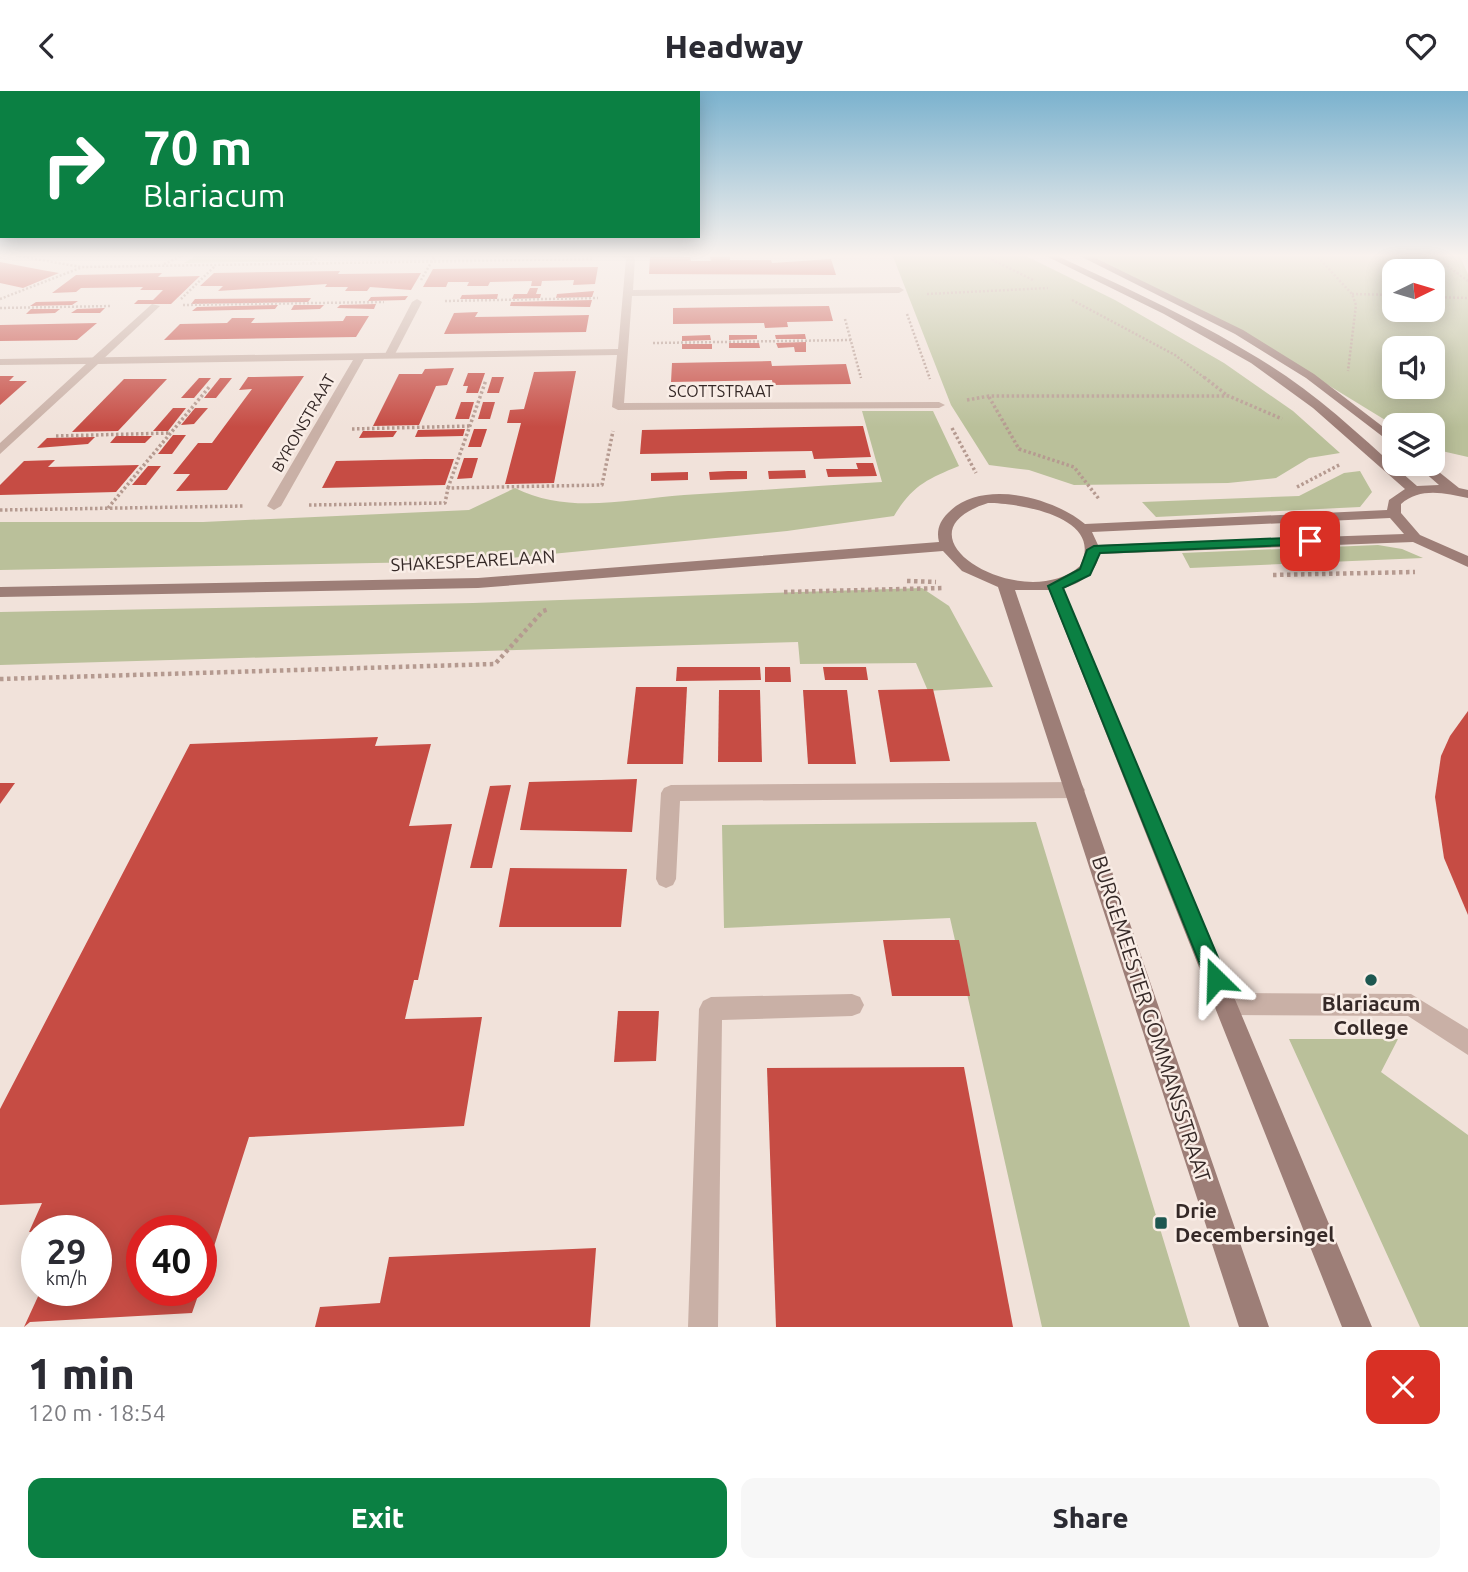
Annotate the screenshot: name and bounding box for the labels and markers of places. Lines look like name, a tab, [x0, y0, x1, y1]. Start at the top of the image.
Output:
pin	[1280, 511, 1340, 571]
marker: Blariacum College	[1363, 972, 1379, 988]
place label: Blariacum College	[1322, 991, 1420, 1039]
place label: Drie Decembersingel	[1175, 1198, 1335, 1246]
marker: Drie Decembersingel	[1153, 1215, 1169, 1231]

